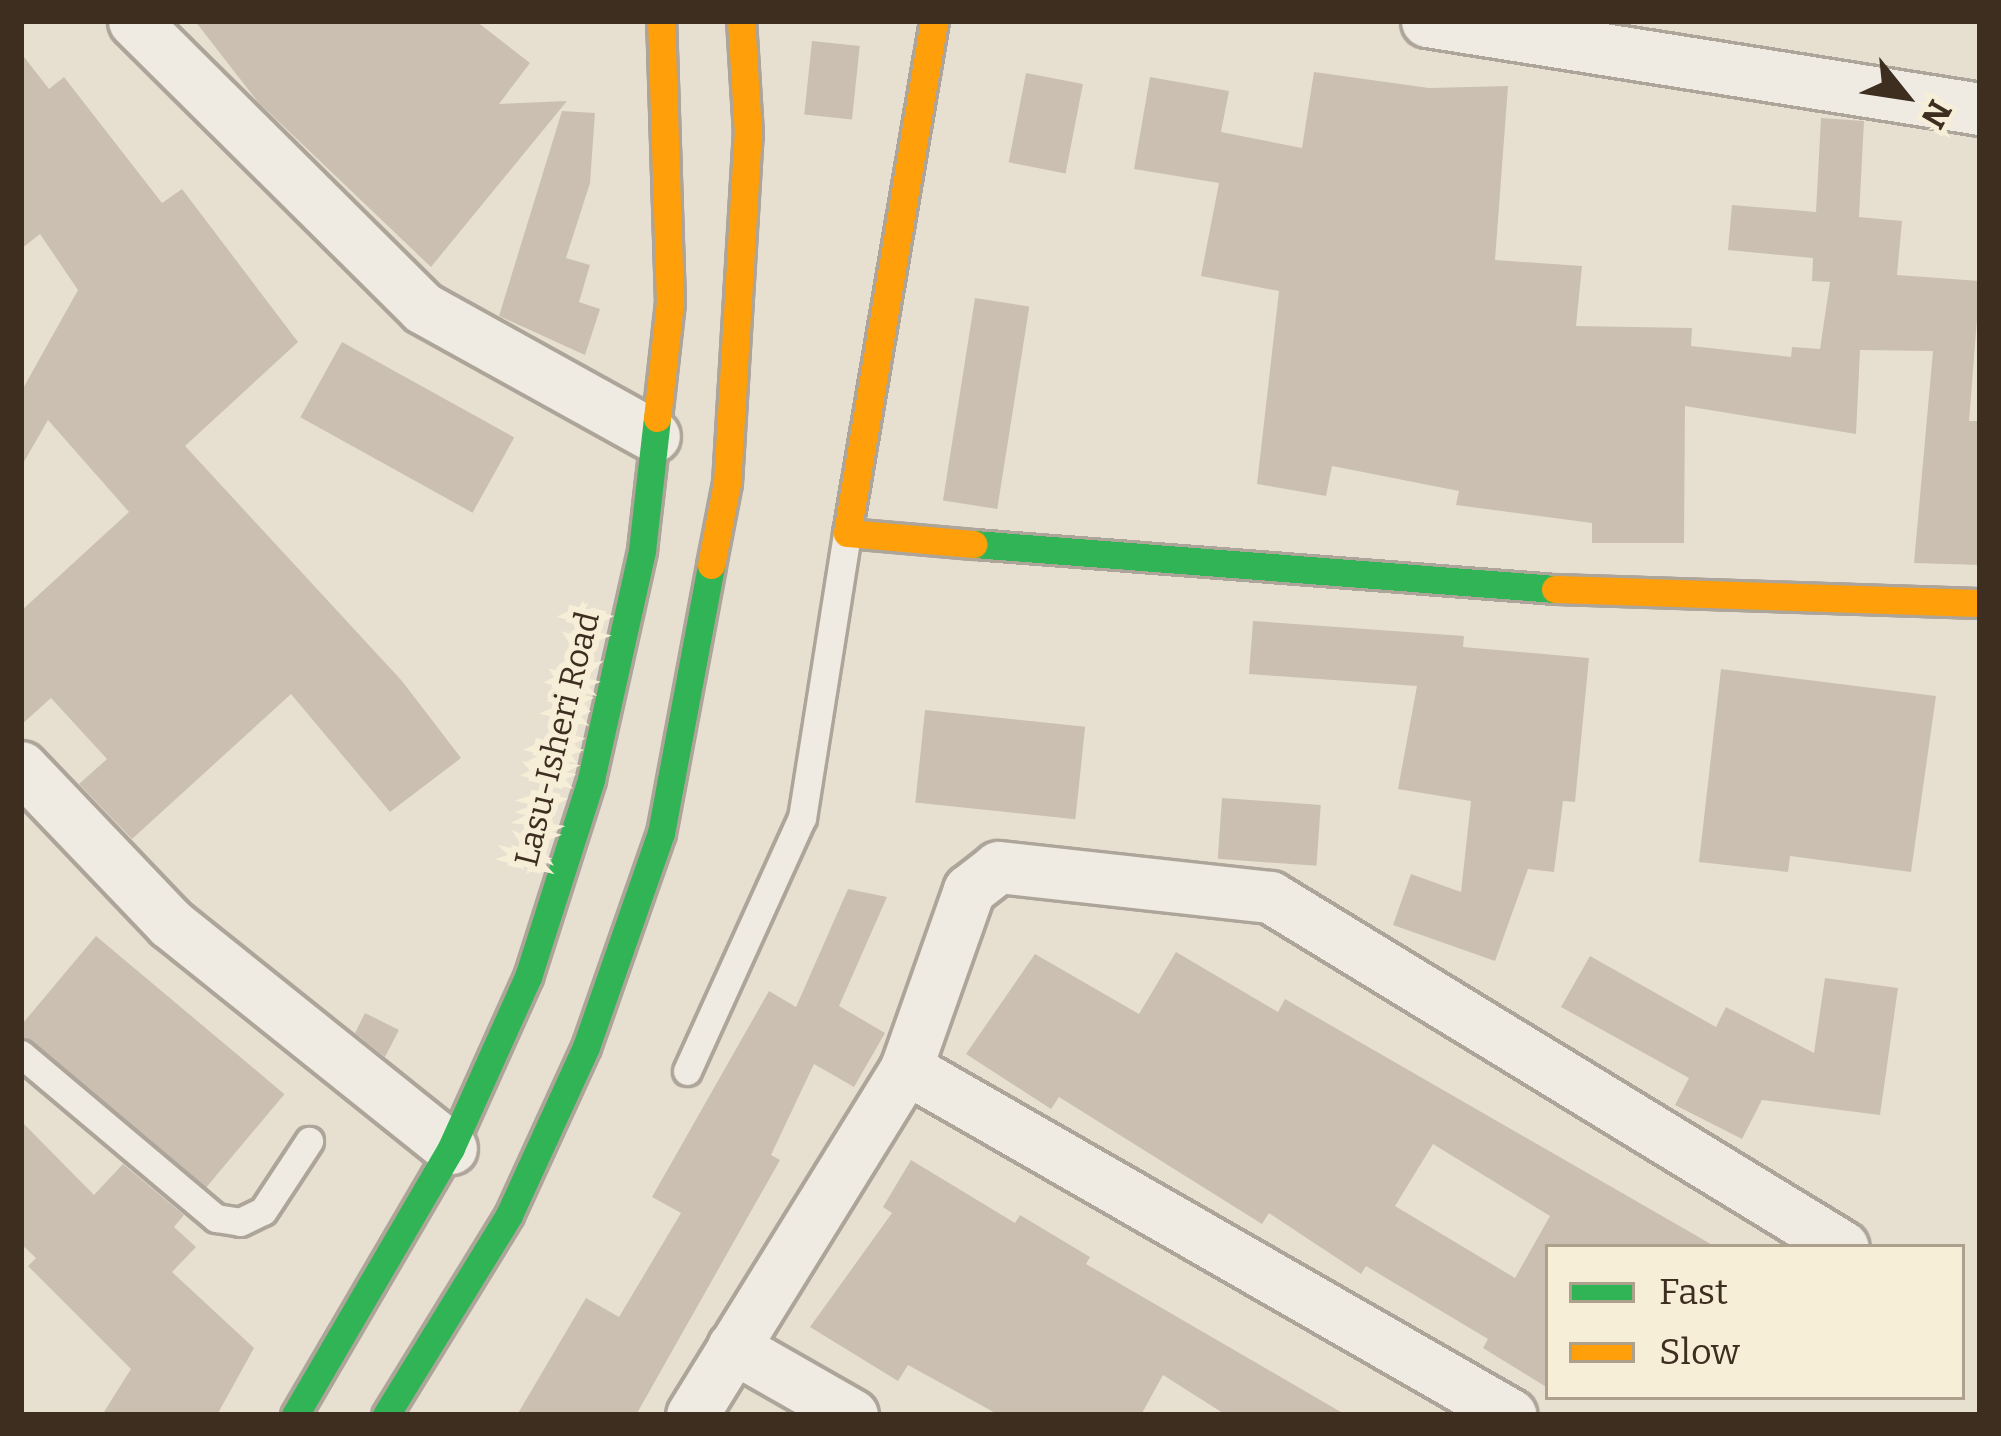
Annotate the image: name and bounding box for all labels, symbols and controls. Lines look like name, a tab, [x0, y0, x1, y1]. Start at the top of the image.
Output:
north arrow	[1845, 36, 1965, 156]
text: N	[1912, 93, 1960, 135]
street label: Lasu-Isheri Road	[507, 608, 609, 870]
legend	[1545, 1244, 1965, 1400]
text: Fast	[1659, 1270, 1728, 1314]
text: Slow	[1659, 1330, 1740, 1374]

